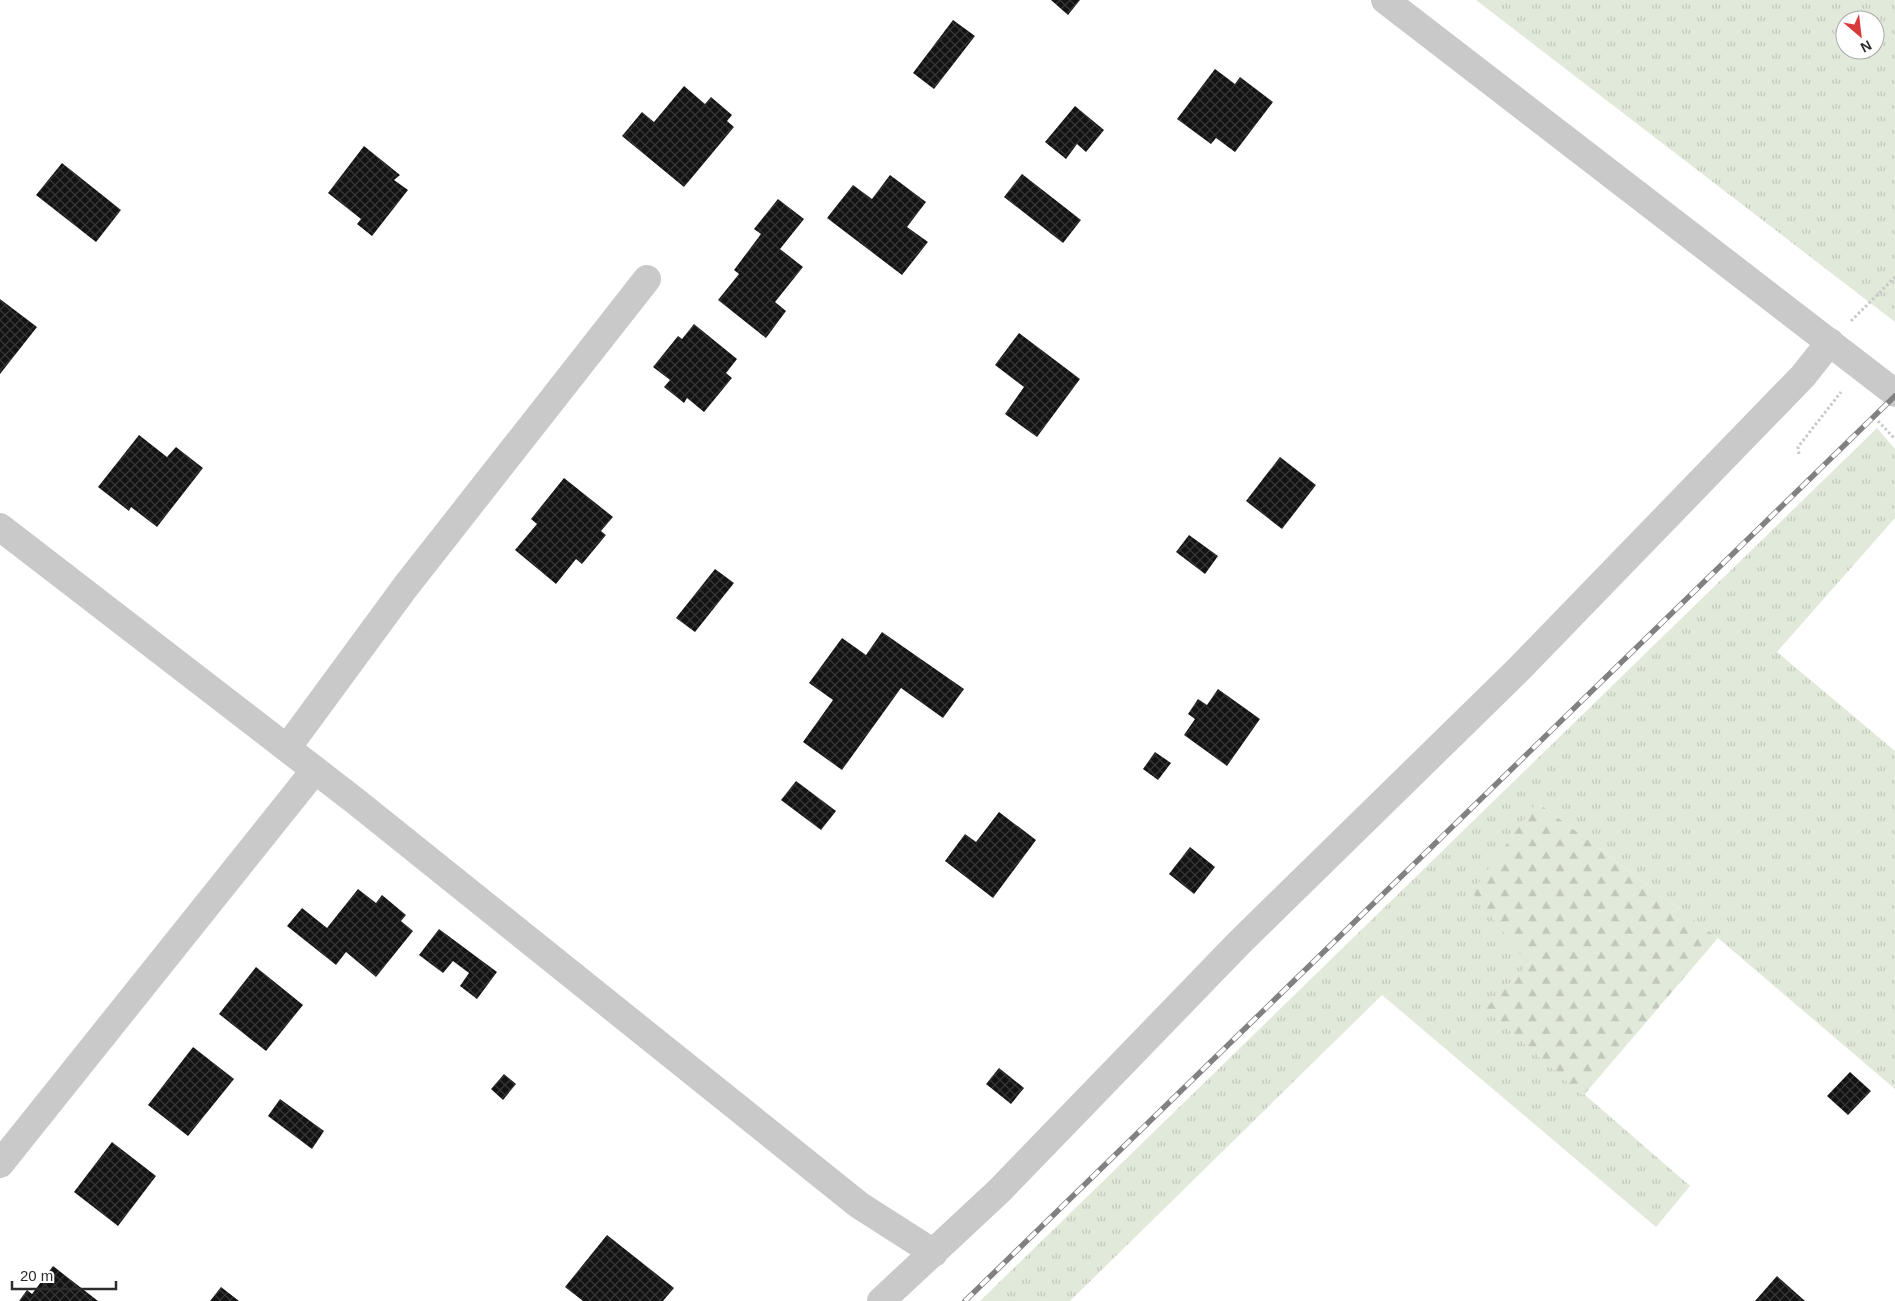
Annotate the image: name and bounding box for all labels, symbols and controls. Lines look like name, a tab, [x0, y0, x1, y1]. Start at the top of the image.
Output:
north arrow	[1835, 10, 1885, 60]
text: N	[1858, 37, 1874, 56]
scale bar	[12, 1258, 116, 1290]
text: 20 m	[20, 1267, 53, 1284]

